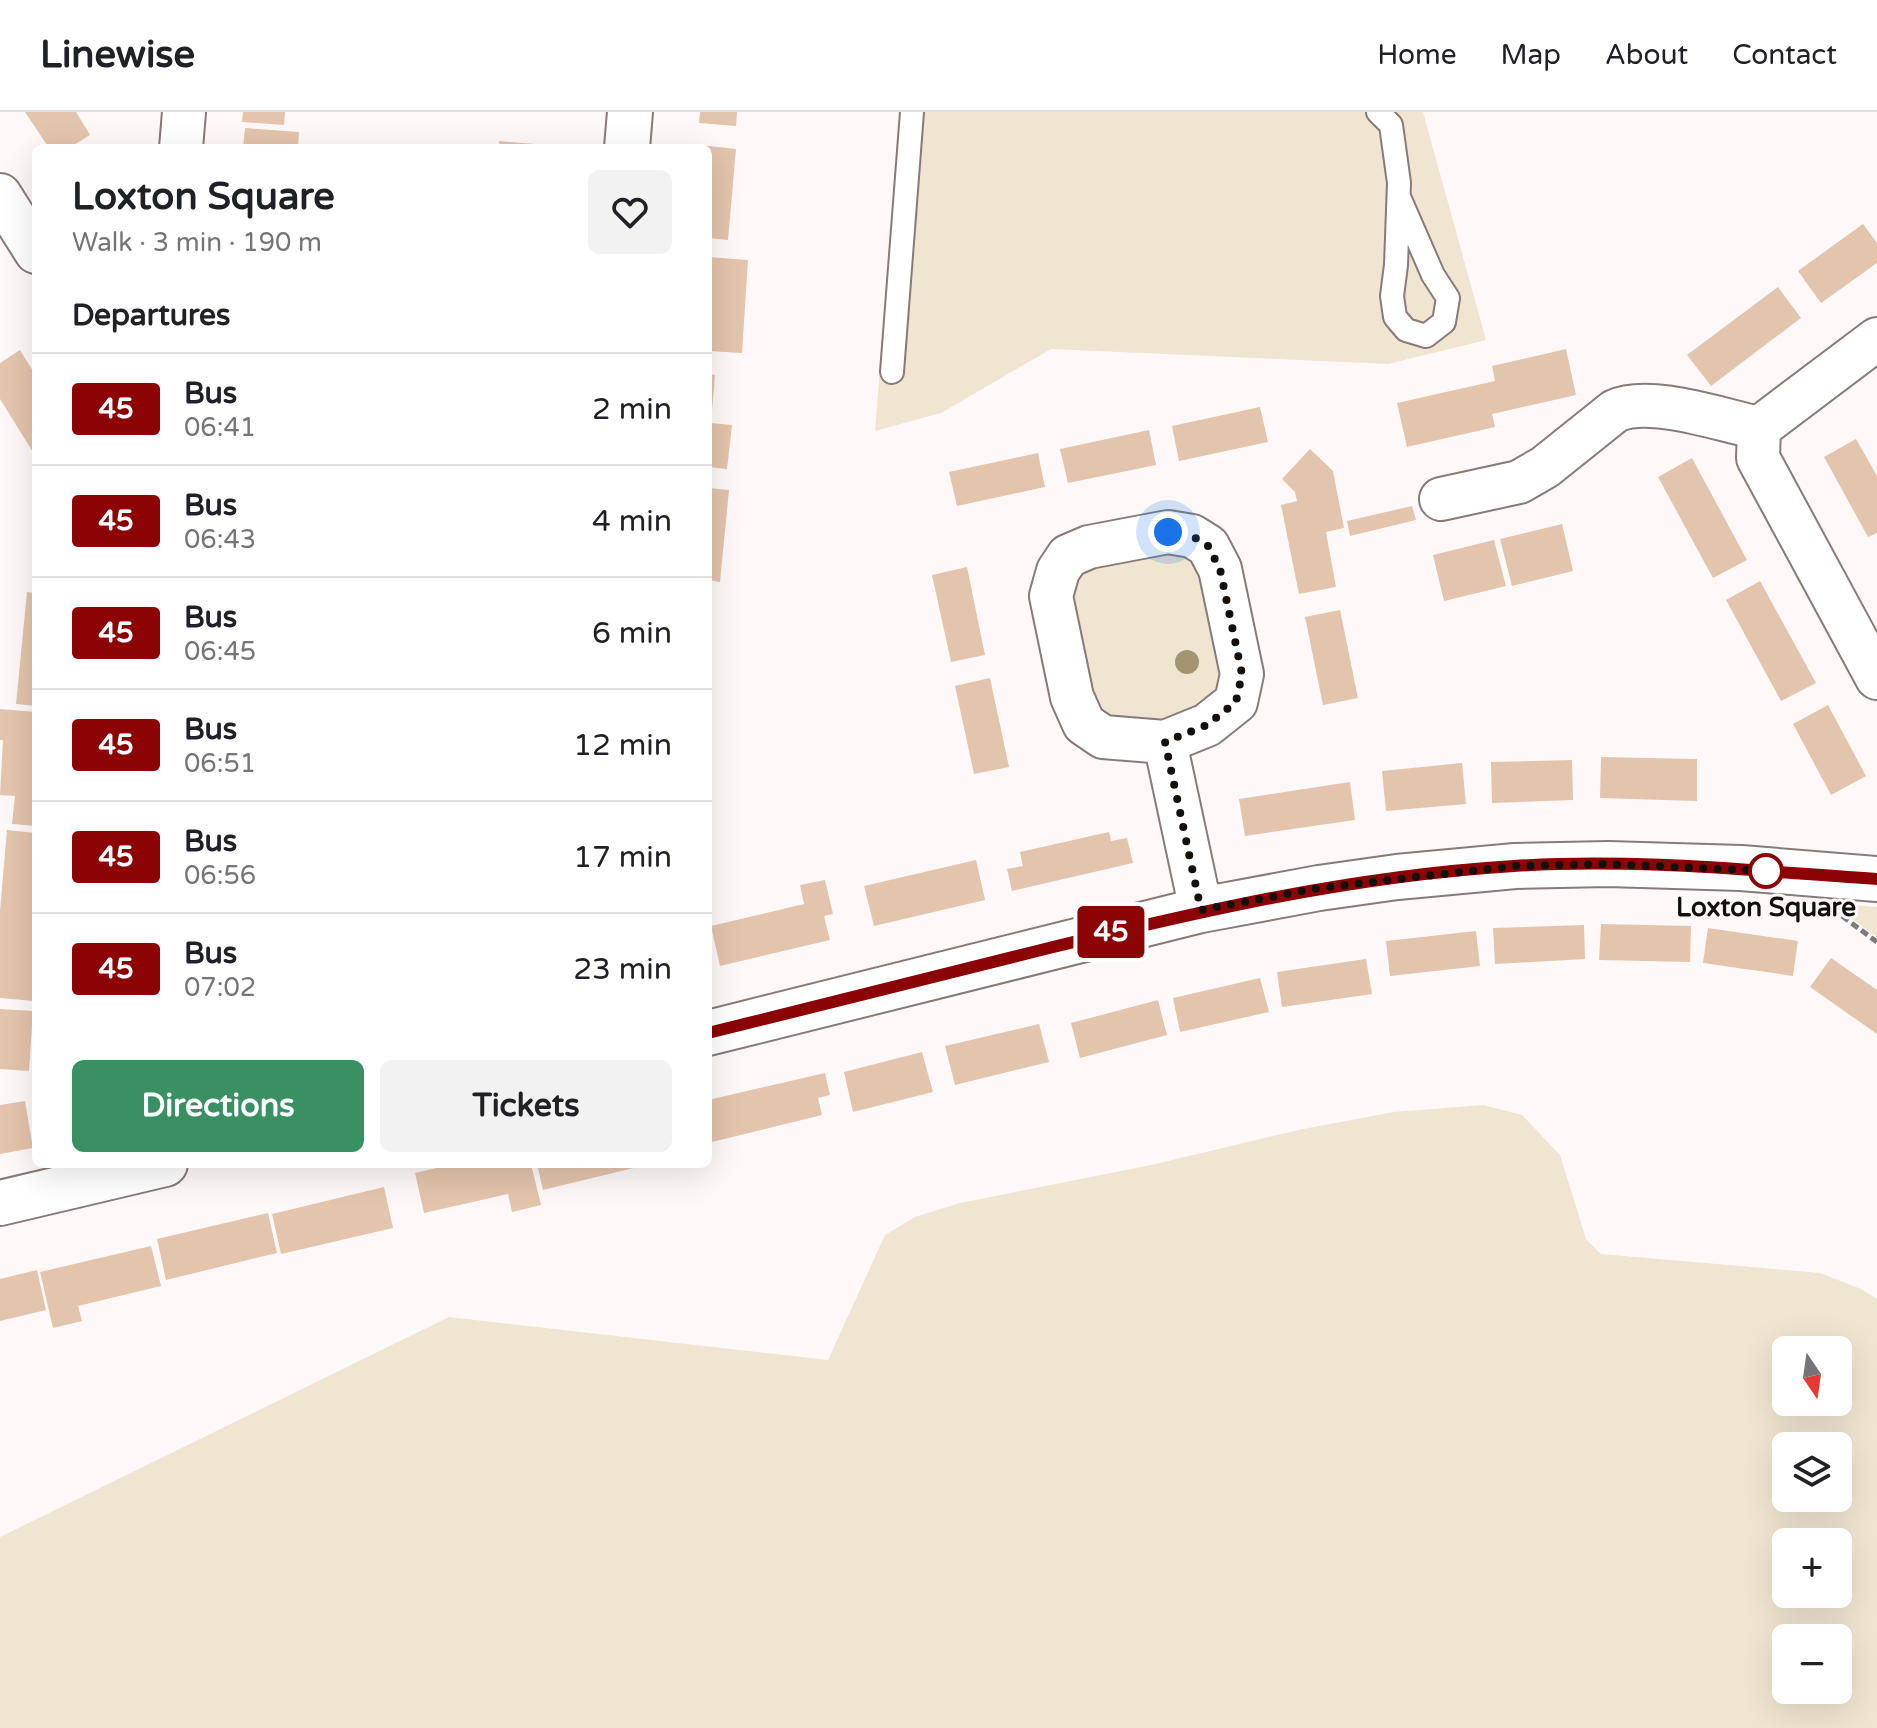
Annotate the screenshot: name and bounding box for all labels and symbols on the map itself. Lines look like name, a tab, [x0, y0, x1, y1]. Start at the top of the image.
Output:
your location	[1148, 512, 1188, 552]
marker: Loxton Square	[1749, 854, 1783, 888]
place label: Loxton Square	[1676, 892, 1856, 923]
line badge: 45	[1075, 906, 1147, 958]
north arrow	[1772, 1336, 1852, 1416]

